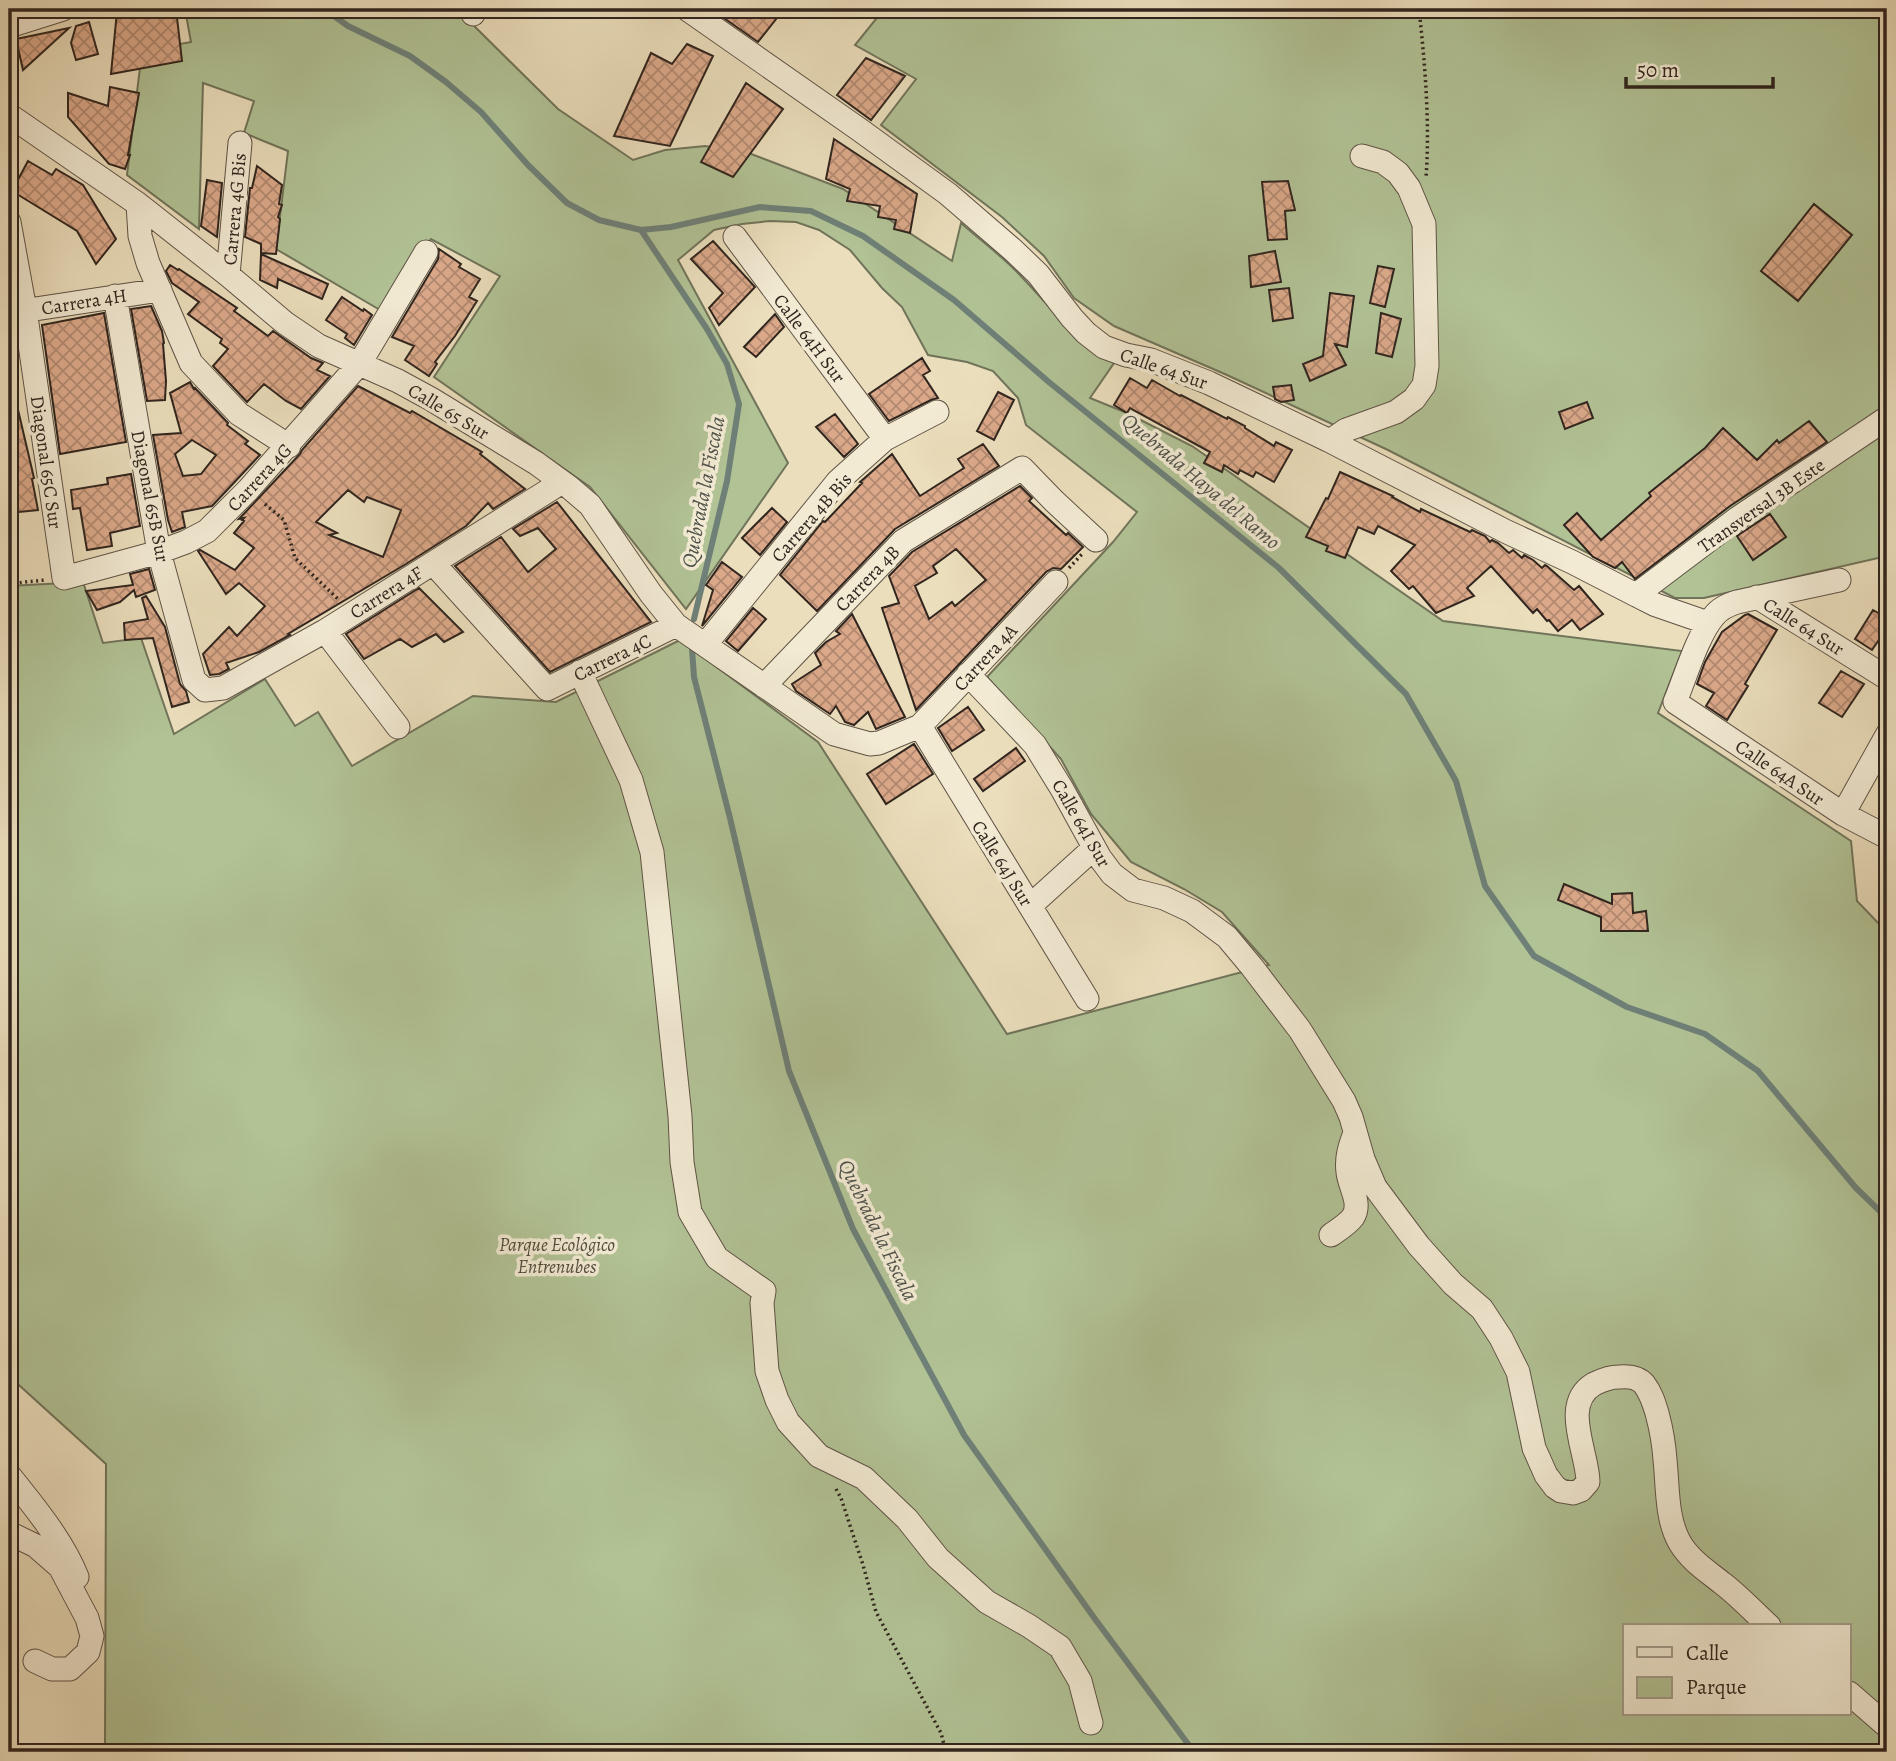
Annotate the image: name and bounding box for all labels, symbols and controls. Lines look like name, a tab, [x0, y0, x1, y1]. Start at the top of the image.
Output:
scale bar	[1626, 46, 1773, 90]
text: 50 m	[1637, 56, 1679, 84]
street label: Carrera 4G Bis	[217, 152, 253, 266]
street label: Carrera 4H	[40, 282, 129, 322]
street label: Calle 64H Sur	[767, 289, 851, 389]
street label: Calle 64 Sur	[1116, 342, 1211, 396]
street label: Calle 65 Sur	[403, 377, 494, 446]
street label: Diagonal 65C Sur	[24, 394, 68, 531]
water label: Quebrada Haya del Ramo	[1116, 406, 1286, 556]
water label: Quebrada la Fiscala	[675, 414, 731, 570]
street label: Diagonal 65B Sur	[124, 428, 176, 564]
street label: Carrera 4G	[221, 438, 298, 517]
street label: Transversal 3B Este	[1693, 452, 1830, 559]
street label: Carrera 4B Bis	[765, 467, 858, 568]
street label: Carrera 4B	[829, 540, 906, 618]
street label: Carrera 4F	[345, 560, 428, 626]
street label: Calle 64 Sur	[1758, 592, 1849, 662]
street label: Carrera 4A	[948, 618, 1024, 697]
street label: Carrera 4C	[569, 628, 656, 688]
street label: Calle 64A Sur	[1730, 733, 1829, 812]
street label: Calle 64I Sur	[1045, 775, 1117, 872]
street label: Calle 64J Sur	[965, 815, 1039, 912]
water label: Quebrada la Fiscala	[832, 1155, 924, 1305]
park label: Parque Ecológico Entrenubes	[499, 1232, 615, 1280]
legend	[1623, 1624, 1850, 1716]
text: Calle	[1686, 1639, 1729, 1667]
text: Parque	[1686, 1673, 1746, 1701]

